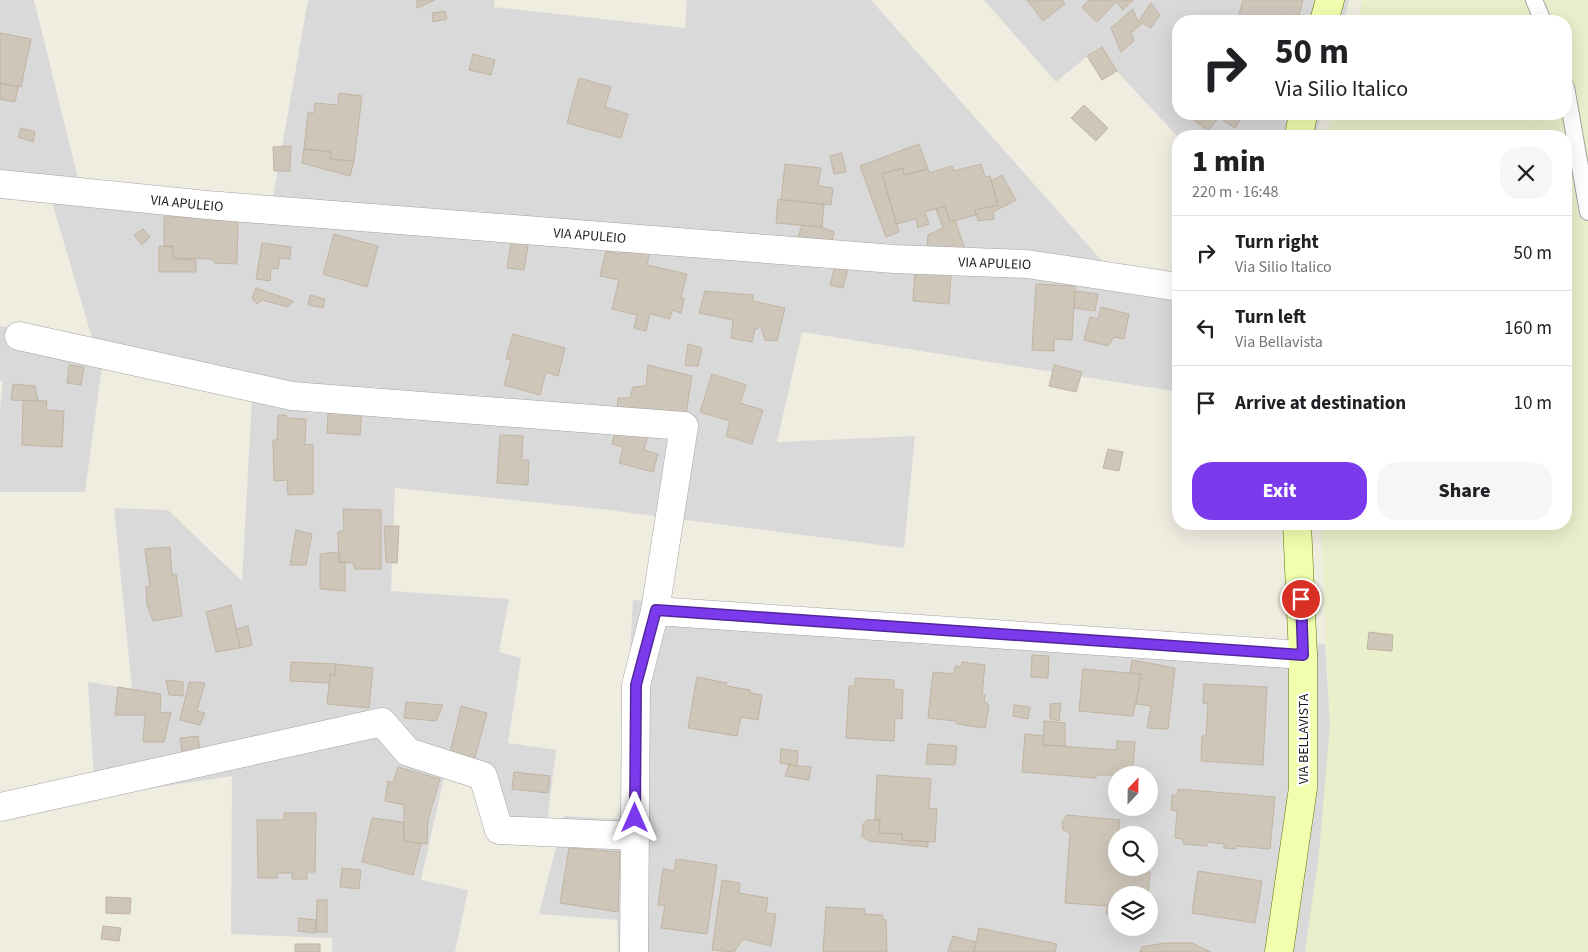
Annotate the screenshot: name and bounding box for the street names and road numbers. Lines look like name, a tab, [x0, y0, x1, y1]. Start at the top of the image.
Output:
street label: VIA APULEIO	[150, 190, 224, 217]
street label: VIA APULEIO	[552, 223, 627, 249]
street label: VIA APULEIO	[958, 252, 1032, 275]
street label: VIA BELLAVISTA	[1294, 693, 1314, 784]

